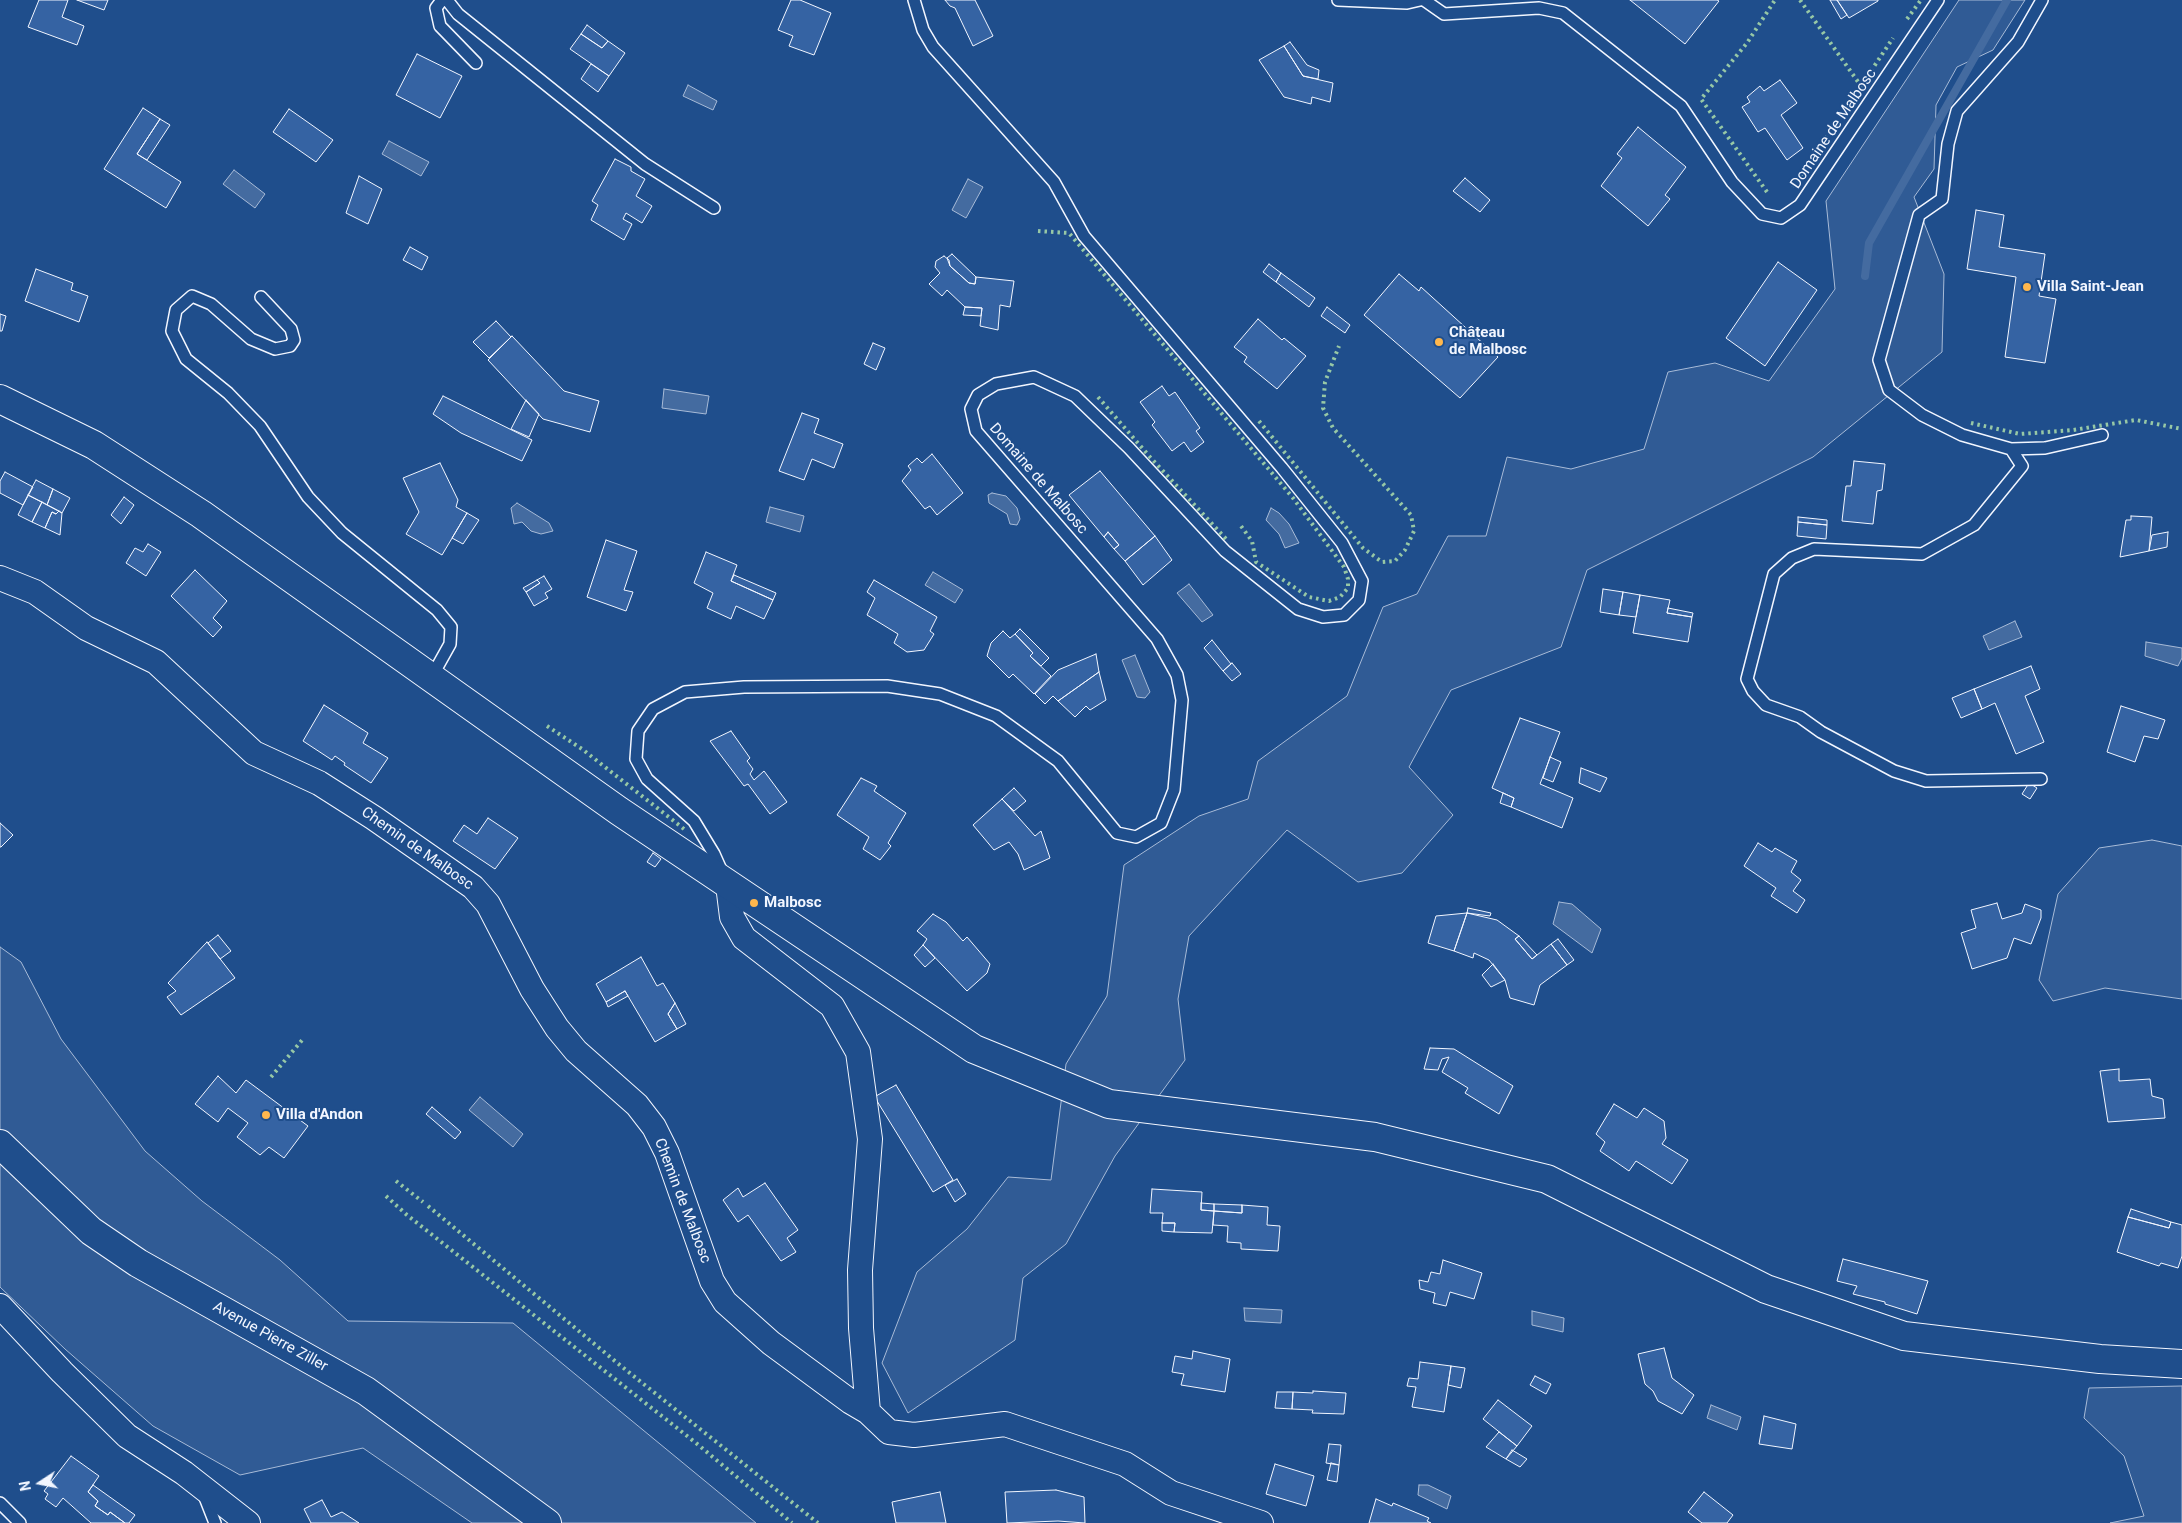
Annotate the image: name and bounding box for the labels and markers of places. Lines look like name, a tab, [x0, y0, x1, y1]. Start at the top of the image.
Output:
place label: Villa Saint-Jean	[2037, 278, 2144, 296]
marker: Villa Saint-Jean	[2021, 281, 2033, 293]
place label: Château de Malbosc	[1449, 324, 1527, 359]
marker: Château de Malbosc	[1433, 336, 1445, 348]
place label: Malbosc	[764, 894, 822, 912]
marker: Malbosc	[748, 897, 760, 909]
place label: Villa d'Andon	[276, 1106, 363, 1124]
marker: Villa d'Andon	[260, 1109, 272, 1121]

